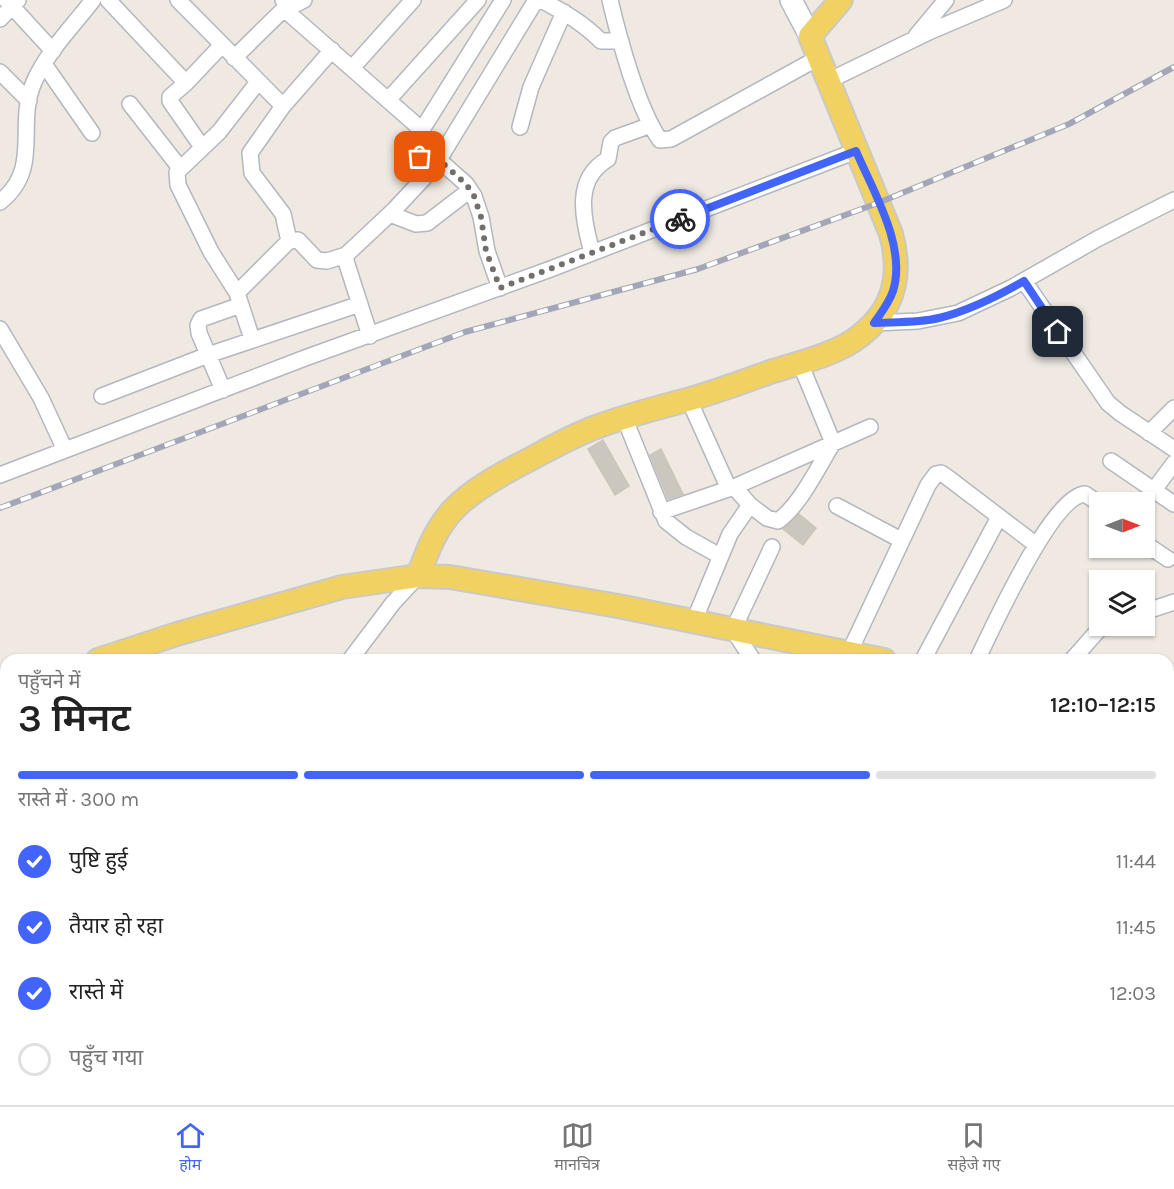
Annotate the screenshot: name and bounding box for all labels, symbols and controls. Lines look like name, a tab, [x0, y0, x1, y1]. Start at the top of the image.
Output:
pin	[394, 131, 445, 182]
icon: bag	[403, 140, 436, 173]
courier	[650, 189, 710, 249]
icon: bike	[664, 203, 697, 236]
pin	[1032, 306, 1083, 357]
icon: home	[1041, 315, 1074, 348]
north arrow	[1089, 492, 1155, 558]
map controls	[1089, 492, 1155, 636]
button: layers	[1089, 570, 1155, 636]
text: पहुँचने में	[18, 670, 81, 693]
text: 12:10–12:15	[1050, 692, 1156, 718]
text: 3 मिनट	[18, 695, 131, 741]
text: रास्ते में · 300 m	[18, 788, 139, 811]
icon: check	[18, 845, 51, 878]
text: पुष्टि हुई	[69, 847, 128, 873]
text: 11:44	[1116, 850, 1156, 873]
icon: check	[18, 911, 51, 944]
text: तैयार हो रहा	[69, 913, 163, 939]
text: 11:45	[1116, 916, 1156, 939]
icon: check	[18, 977, 51, 1010]
text: रास्ते में	[69, 979, 123, 1005]
text: 12:03	[1110, 982, 1156, 1005]
text: पहुँच गया	[69, 1045, 143, 1071]
tab: होम	[174, 1119, 207, 1177]
tab: मानचित्र	[554, 1119, 600, 1177]
tab: सहेजे गए	[947, 1119, 1000, 1177]

